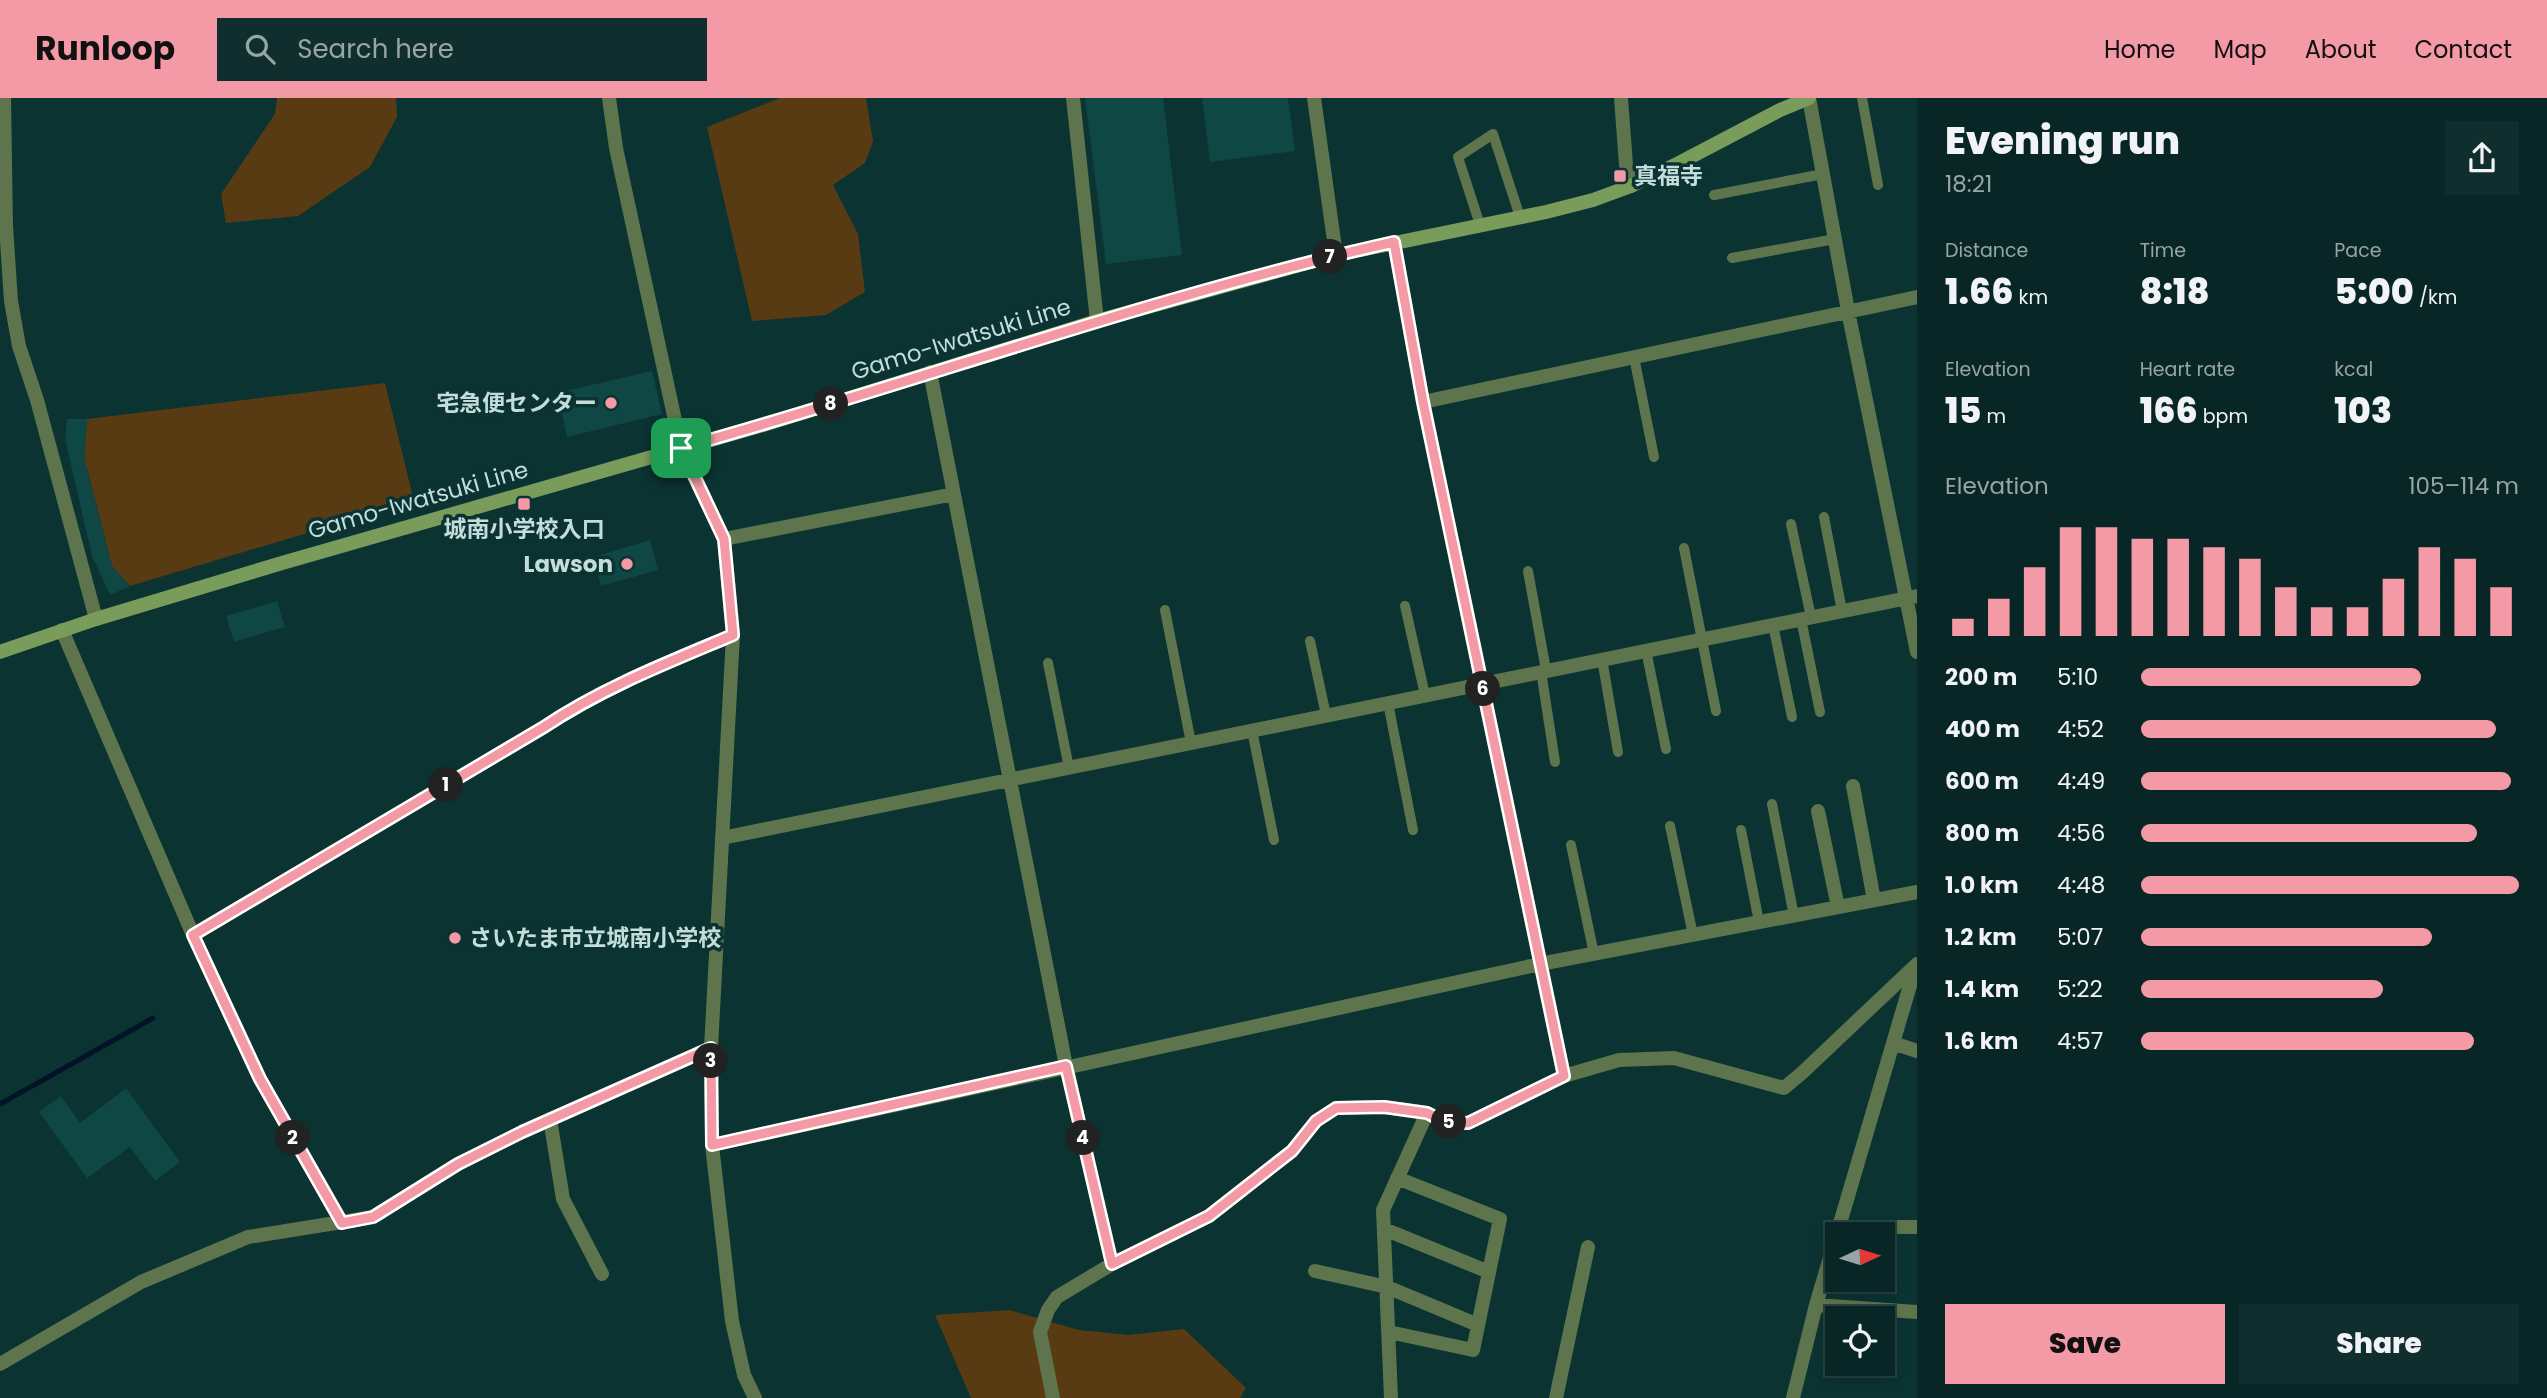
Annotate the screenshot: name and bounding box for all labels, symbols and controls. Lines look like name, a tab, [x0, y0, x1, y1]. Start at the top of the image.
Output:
search box	[217, 18, 707, 81]
text: Runloop	[35, 25, 175, 72]
icon: search	[241, 30, 279, 68]
text: Search here	[297, 31, 454, 67]
text: Home	[2104, 33, 2176, 66]
text: Map	[2214, 33, 2267, 66]
text: About	[2305, 33, 2376, 66]
text: Contact	[2414, 33, 2512, 66]
text: Evening run	[1945, 114, 2180, 167]
button: share	[2445, 121, 2519, 195]
place label: 真福寺	[1634, 160, 1703, 192]
marker: 真福寺	[1612, 168, 1628, 184]
text: 18:21	[1945, 168, 1992, 200]
text: Distance	[1945, 237, 2028, 264]
text: Time	[2140, 237, 2186, 264]
text: Pace	[2334, 237, 2382, 264]
pin: 7	[1312, 240, 1348, 274]
text: 7	[1324, 243, 1335, 270]
text: 1.66	[1945, 267, 2014, 316]
text: 8:18	[2140, 267, 2209, 316]
text: 5:00	[2334, 267, 2414, 316]
text: km	[2014, 284, 2048, 311]
text: /km	[2414, 284, 2457, 311]
street label: Gamo-Iwatsuki Line	[847, 290, 1075, 388]
text: Elevation	[1945, 356, 2031, 383]
text: Heart rate	[2140, 356, 2235, 383]
text: kcal	[2334, 356, 2373, 383]
pin: 8	[814, 386, 848, 422]
text: 15	[1945, 386, 1981, 435]
text: 166	[2140, 386, 2198, 435]
text: 103	[2334, 386, 2392, 435]
place label: 宅急便センター	[436, 387, 597, 419]
text: 8	[824, 390, 837, 417]
marker: 宅急便センター	[603, 395, 619, 411]
text: m	[1981, 403, 2006, 430]
text: bpm	[2198, 403, 2248, 430]
pin	[651, 418, 711, 478]
icon: arrive	[662, 429, 700, 467]
street label: Gamo-Iwatsuki Line	[304, 453, 532, 547]
text: Elevation	[1945, 470, 2049, 502]
text: 105–114 m	[2408, 470, 2519, 502]
marker: 城南小学校入口	[516, 496, 532, 512]
place label: 城南小学校入口	[444, 513, 605, 545]
place label: Lawson	[524, 548, 613, 580]
marker: Lawson	[619, 556, 635, 572]
text: 200 m	[1945, 661, 2017, 693]
text: 5:10	[2057, 661, 2098, 693]
pin: 6	[1466, 672, 1500, 706]
text: 6	[1476, 675, 1489, 702]
text: 400 m	[1945, 713, 2020, 745]
text: 4:52	[2057, 713, 2104, 745]
text: 600 m	[1945, 765, 2019, 797]
text: 4:49	[2057, 765, 2105, 797]
pin: 1	[428, 768, 464, 802]
text: 1	[442, 771, 449, 798]
text: 800 m	[1945, 817, 2019, 849]
text: 4:56	[2057, 817, 2105, 849]
text: 1.0 km	[1945, 869, 2019, 901]
text: 4:48	[2057, 869, 2105, 901]
text: 1.2 km	[1945, 921, 2017, 953]
text: 5:07	[2057, 921, 2103, 953]
place label: さいたま市立城南小学校	[469, 922, 721, 954]
marker: さいたま市立城南小学校	[447, 930, 463, 946]
text: 1.4 km	[1945, 973, 2019, 1005]
text: 5:22	[2057, 973, 2103, 1005]
text: 1.6 km	[1945, 1025, 2018, 1057]
text: 4:57	[2057, 1025, 2103, 1057]
pin: 3	[694, 1044, 728, 1079]
text: 3	[705, 1047, 716, 1074]
pin: 5	[1432, 1104, 1466, 1140]
text: 5	[1442, 1108, 1455, 1135]
pin: 2	[276, 1121, 310, 1156]
pin: 4	[1066, 1121, 1100, 1156]
text: 2	[287, 1124, 298, 1151]
text: 4	[1076, 1124, 1089, 1151]
north arrow	[1825, 1222, 1895, 1292]
map controls	[1825, 1222, 1895, 1376]
button: Save	[1945, 1304, 2225, 1384]
button: Share	[2239, 1304, 2519, 1384]
button: locate	[1825, 1306, 1895, 1376]

